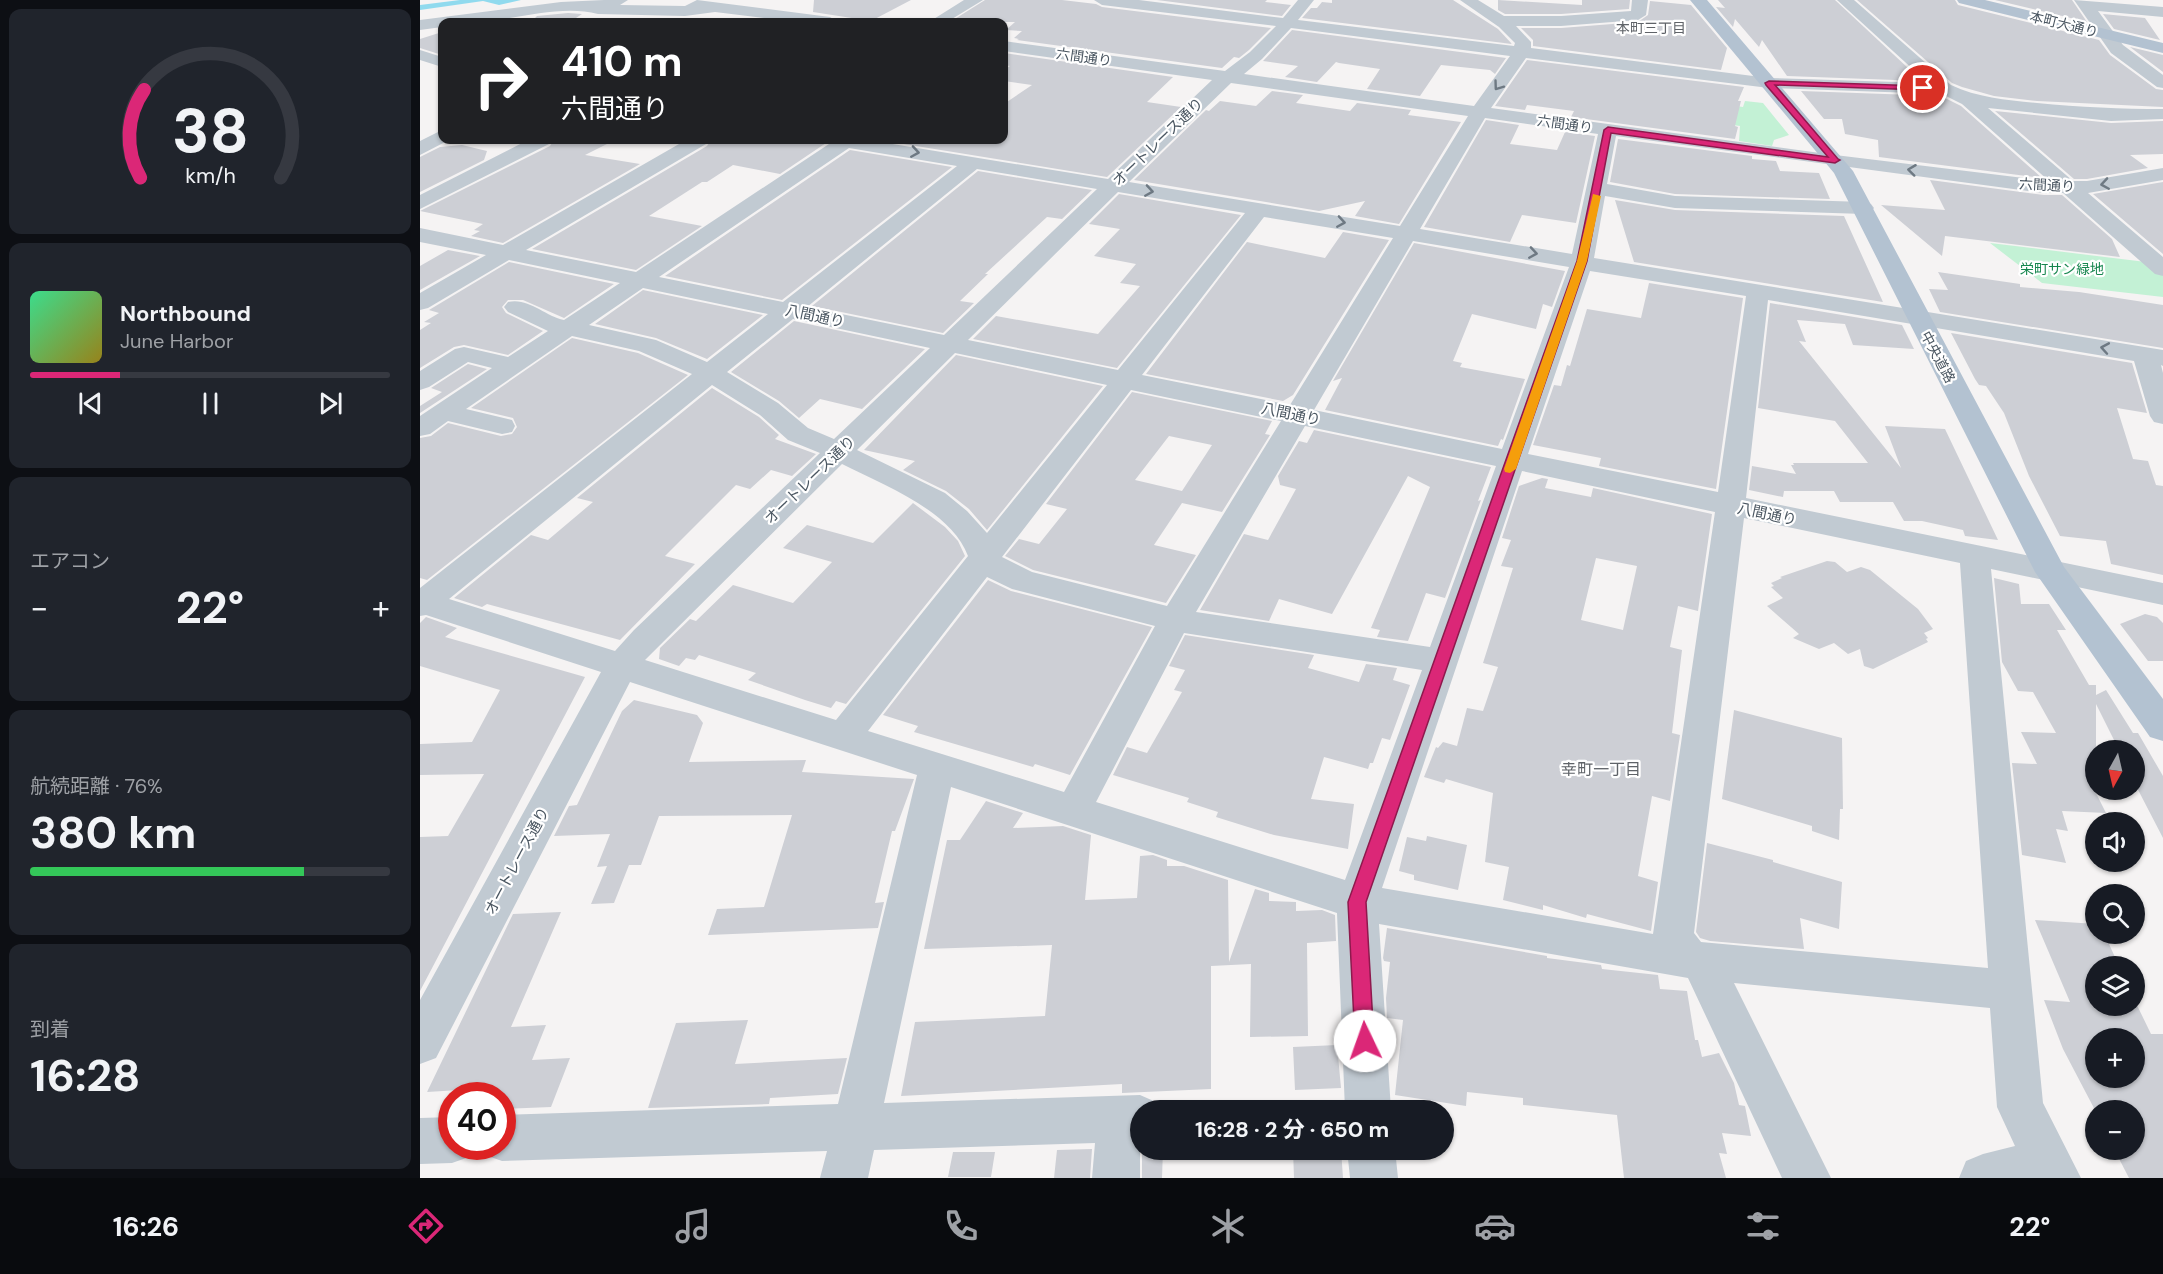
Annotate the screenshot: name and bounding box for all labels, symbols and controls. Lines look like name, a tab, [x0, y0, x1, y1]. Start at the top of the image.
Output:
street label: 本町大通り	[2028, 7, 2100, 41]
district label: 本町三丁目	[1616, 19, 1686, 37]
text: 410 m	[561, 34, 683, 89]
icon: right	[462, 42, 540, 120]
street label: 六間通り	[1055, 44, 1113, 70]
pin	[1897, 62, 1948, 113]
icon: arrive	[1906, 71, 1939, 104]
one-way arrow	[1494, 79, 1505, 90]
text: 38	[171, 91, 249, 172]
text: 六間通り	[561, 91, 669, 126]
street label: オートレース通り	[1108, 93, 1208, 191]
street label: 六間通り	[1536, 111, 1594, 137]
one-way arrow	[909, 145, 919, 158]
text: km/h	[185, 163, 235, 191]
one-way arrow	[1907, 165, 1916, 177]
street label: 六間通り	[2019, 175, 2075, 195]
one-way arrow	[2101, 178, 2110, 190]
one-way arrow	[1144, 184, 1153, 196]
one-way arrow	[1336, 215, 1346, 227]
one-way arrow	[1528, 246, 1538, 259]
park label: 栄町サン緑地	[2020, 260, 2104, 278]
text: Northbound	[120, 299, 251, 328]
street label: 八間通り	[784, 300, 846, 332]
text: June Harbor	[120, 328, 233, 354]
street label: 中央道路	[1917, 328, 1959, 386]
one-way arrow	[2101, 342, 2111, 355]
icon: previous	[74, 387, 107, 420]
icon: pause	[194, 387, 227, 420]
icon: next	[314, 387, 347, 420]
street label: 八間通り	[1260, 398, 1322, 430]
street label: オートレース通り	[760, 431, 860, 529]
street label: 八間通り	[1736, 498, 1798, 530]
text: エアコン	[30, 548, 110, 574]
text: 22°	[176, 578, 244, 637]
text: −	[30, 586, 48, 629]
text: +	[372, 586, 390, 629]
north arrow	[2085, 740, 2145, 800]
map controls	[2085, 740, 2145, 1160]
district label: 幸町一丁目	[1561, 759, 1641, 780]
text: 航続距離 · 76%	[30, 773, 163, 799]
text: 380 km	[30, 803, 196, 862]
street label: オートレース通り	[480, 804, 554, 918]
button: sound	[2085, 812, 2145, 872]
button: search	[2085, 884, 2145, 944]
button: layers	[2085, 956, 2145, 1016]
position arrow	[1333, 1009, 1397, 1073]
text: 到着	[30, 1016, 70, 1042]
button: +	[2085, 1028, 2145, 1088]
text: 16:28	[30, 1046, 140, 1105]
speed limit sign: 40	[438, 1082, 516, 1160]
button: −	[2085, 1100, 2145, 1160]
text: 16:28 · 2 分 · 650 m	[1195, 1115, 1389, 1144]
icon: directions	[405, 1205, 447, 1247]
icon: music	[672, 1205, 714, 1247]
icon: phone	[940, 1205, 982, 1247]
icon: climate	[1207, 1205, 1249, 1247]
icon: car	[1474, 1205, 1516, 1247]
icon: filters	[1742, 1205, 1784, 1247]
text: 16:26	[113, 1209, 179, 1244]
text: 22°	[2009, 1209, 2050, 1244]

